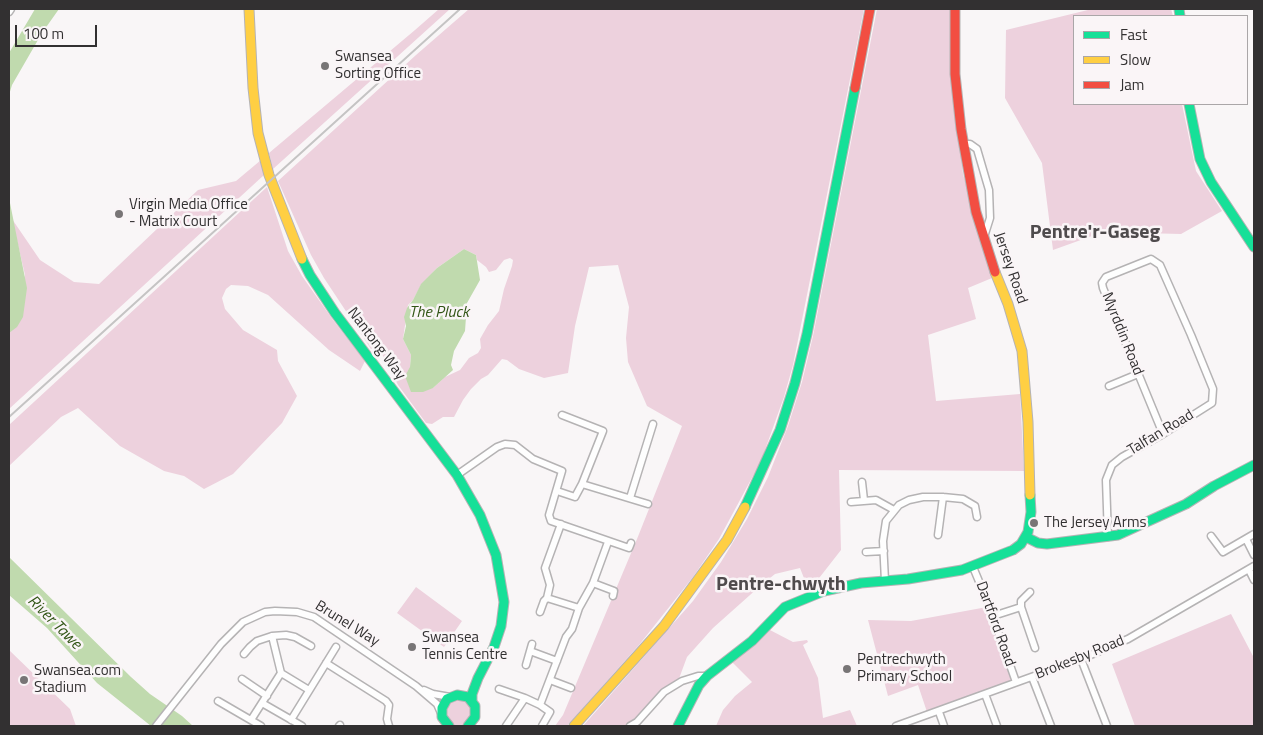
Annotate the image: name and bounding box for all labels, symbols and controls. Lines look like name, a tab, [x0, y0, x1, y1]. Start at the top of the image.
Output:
scale bar	[18, 15, 100, 47]
legend	[1073, 15, 1248, 105]
text: 100 m	[23, 22, 64, 45]
text: Fast	[1120, 23, 1147, 46]
place label: Swansea Sorting Office	[335, 48, 421, 83]
text: Slow	[1120, 48, 1151, 71]
marker: Swansea Sorting Office	[319, 60, 331, 72]
text: Jam	[1120, 73, 1144, 96]
place label: Virgin Media Office - Matrix Court	[129, 196, 248, 231]
marker: Virgin Media Office - Matrix Court	[113, 208, 125, 220]
district label: Pentre'r-Gaseg	[1030, 221, 1160, 245]
street label: Jersey Road	[989, 230, 1031, 306]
street label: Myrddin Road	[1097, 290, 1147, 378]
water label: The Pluck	[409, 303, 469, 323]
street label: Nantong Way	[343, 304, 409, 384]
street label: Talfan Road	[1125, 406, 1197, 460]
place label: The Jersey Arms	[1044, 514, 1146, 532]
marker: The Jersey Arms	[1028, 517, 1040, 529]
district label: Pentre-chwyth	[716, 573, 846, 597]
street label: Dartford Road	[971, 579, 1019, 669]
water label: River Tawe	[23, 592, 85, 654]
street label: Brunel Way	[311, 597, 383, 651]
place label: Swansea Tennis Centre	[422, 629, 507, 664]
street label: Brokesby Road	[1033, 632, 1127, 684]
marker: Swansea Tennis Centre	[406, 641, 418, 653]
place label: Pentrechwyth Primary School	[857, 651, 952, 686]
place label: Swansea.com Stadium	[34, 662, 121, 697]
marker: Pentrechwyth Primary School	[841, 663, 853, 675]
marker: Swansea.com Stadium	[18, 674, 30, 686]

